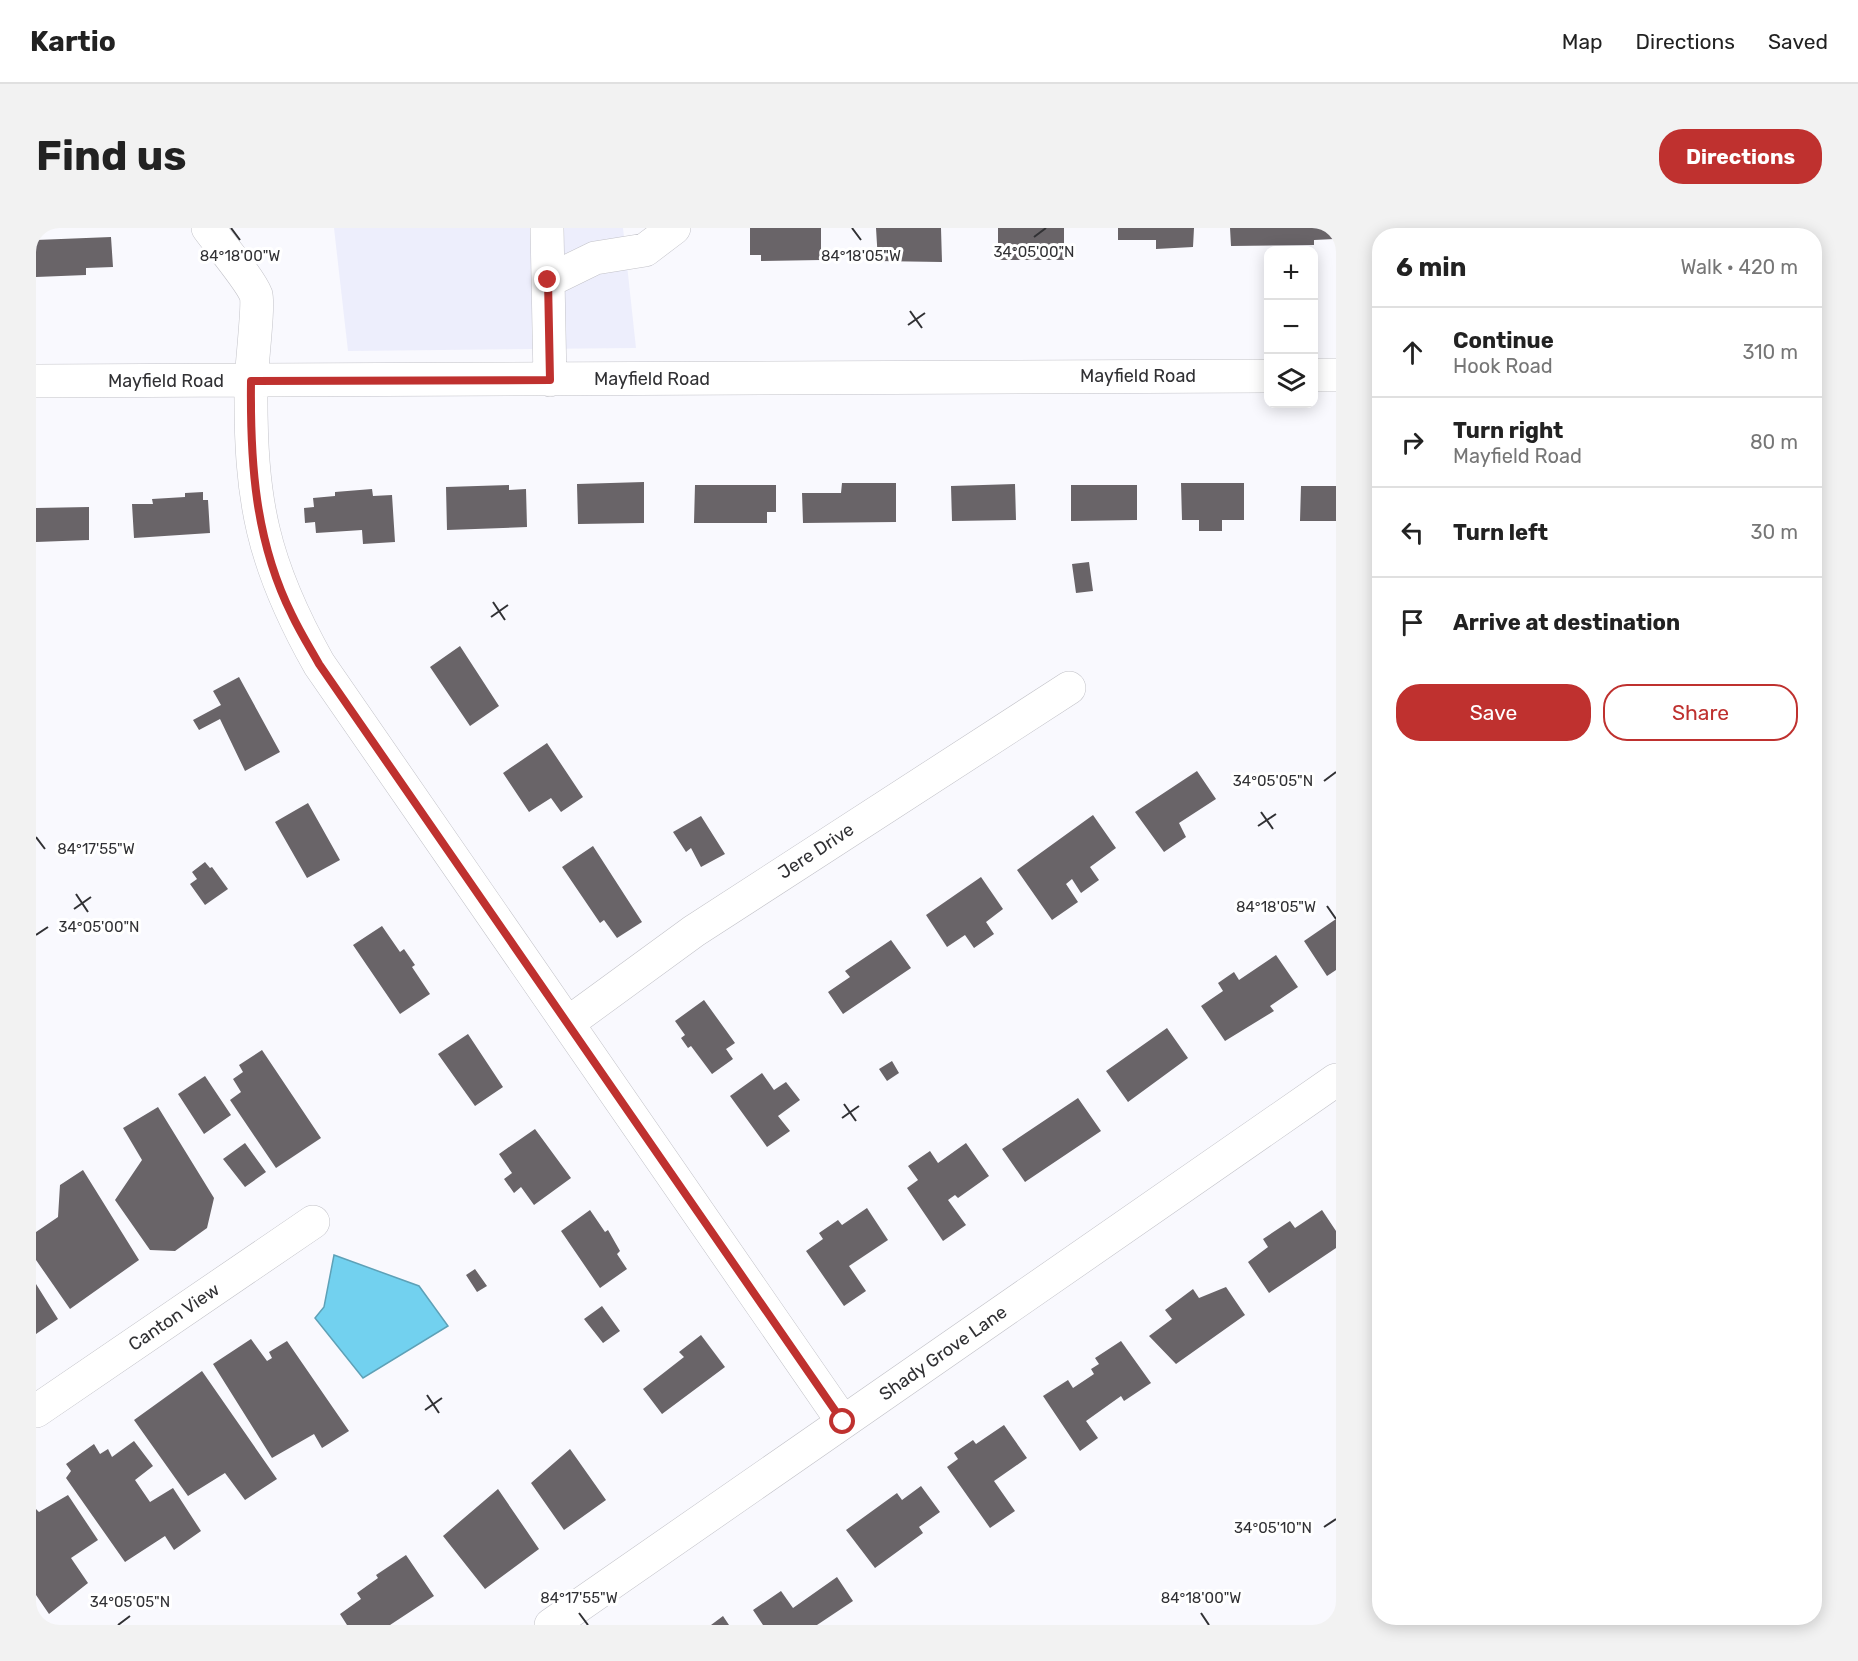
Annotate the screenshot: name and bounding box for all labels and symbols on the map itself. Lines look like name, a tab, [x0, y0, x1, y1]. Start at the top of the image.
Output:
text: 34°05'00"N	[994, 243, 1074, 261]
text: 84°18'00"W	[200, 247, 280, 265]
text: 84°18'05"W	[821, 247, 901, 265]
route end	[534, 266, 560, 292]
street label: Mayfield Road	[1080, 365, 1196, 387]
street label: Mayfield Road	[594, 368, 710, 390]
street label: Mayfield Road	[108, 370, 224, 392]
text: 34°05'05"N	[1233, 772, 1313, 790]
street label: Jere Drive	[774, 818, 858, 884]
text: 84°17'55"W	[57, 840, 135, 858]
text: 84°18'05"W	[1236, 898, 1316, 916]
text: 34°05'00"N	[59, 918, 139, 936]
street label: Canton View	[124, 1278, 224, 1356]
street label: Shady Grove Lane	[875, 1301, 1011, 1405]
route start	[829, 1408, 855, 1434]
text: 34°05'10"N	[1234, 1519, 1312, 1537]
text: 84°17'55"W	[540, 1589, 618, 1607]
text: 84°18'00"W	[1161, 1589, 1241, 1607]
text: 34°05'05"N	[90, 1593, 170, 1611]

